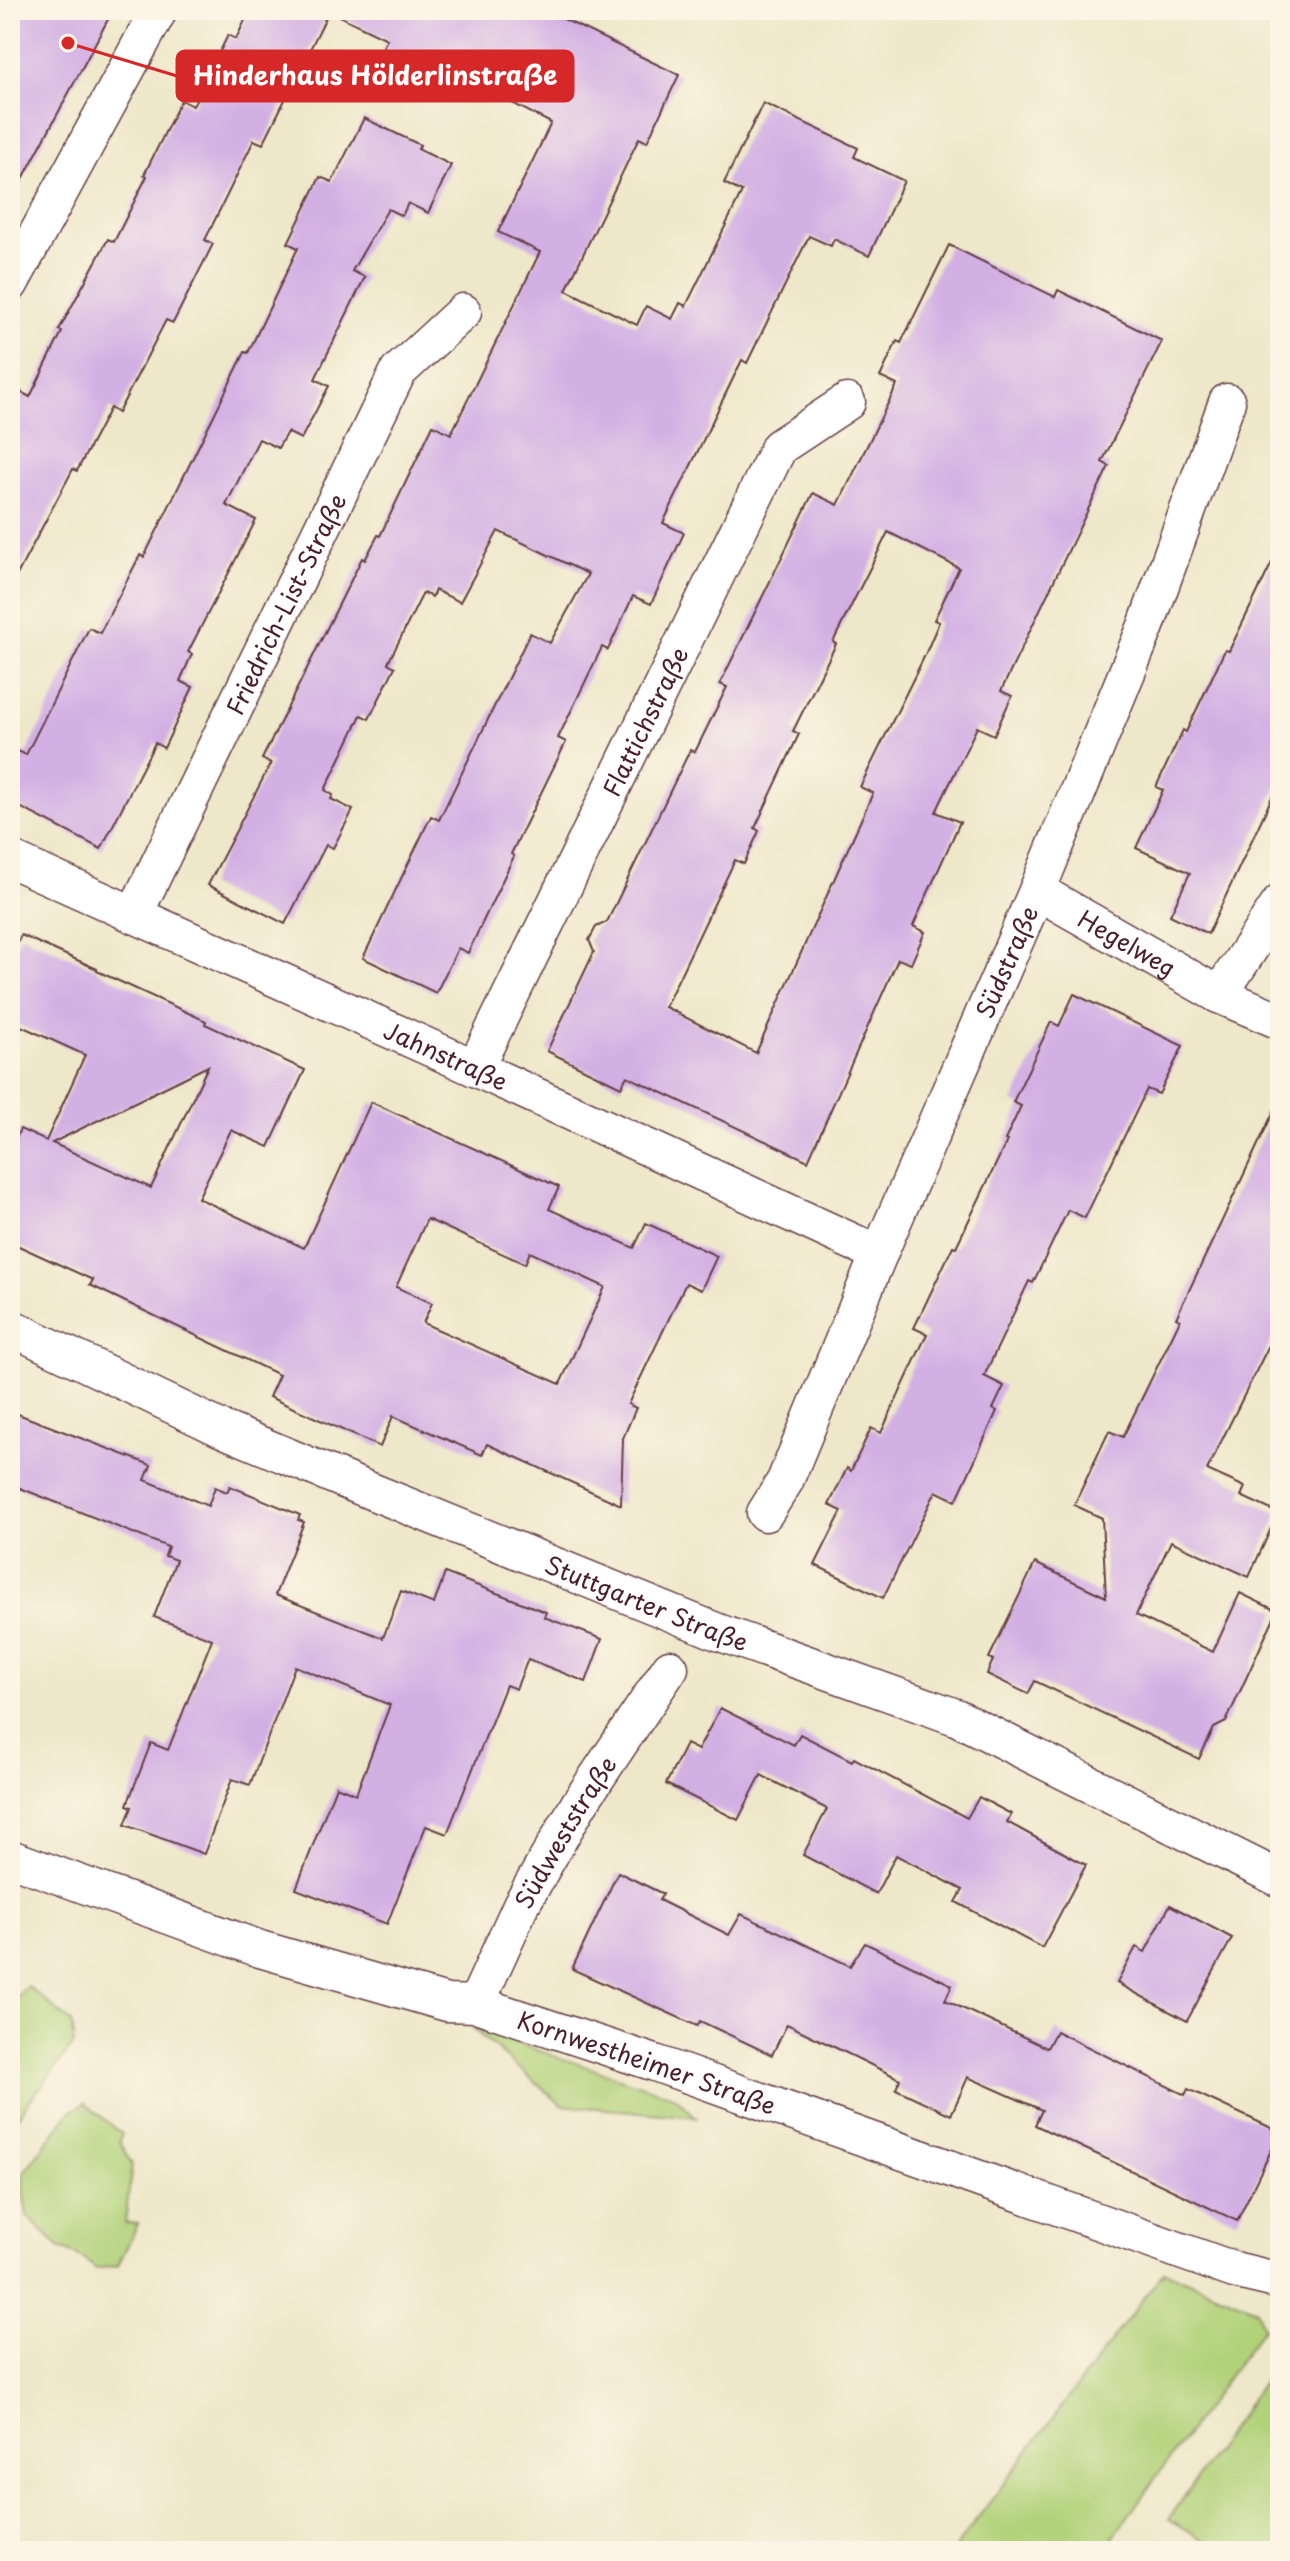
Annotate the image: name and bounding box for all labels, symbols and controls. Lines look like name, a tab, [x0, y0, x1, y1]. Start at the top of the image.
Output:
callout: Hinderhaus Hölderlinstraße	[177, 51, 573, 101]
text: Hinderhaus Hölderlinstraße	[193, 55, 557, 94]
street label: Friedrich-List-Straße	[216, 487, 354, 721]
street label: Flattichstraße	[593, 640, 697, 802]
street label: Südstraße	[966, 900, 1046, 1024]
street label: Hegelweg	[1072, 900, 1183, 985]
street label: Jahnstraße	[378, 1011, 514, 1099]
street label: Stuttgarter Straße	[539, 1546, 753, 1659]
street label: Südweststraße	[505, 1748, 624, 1915]
street label: Kornwestheimer Straße	[513, 2001, 781, 2123]

